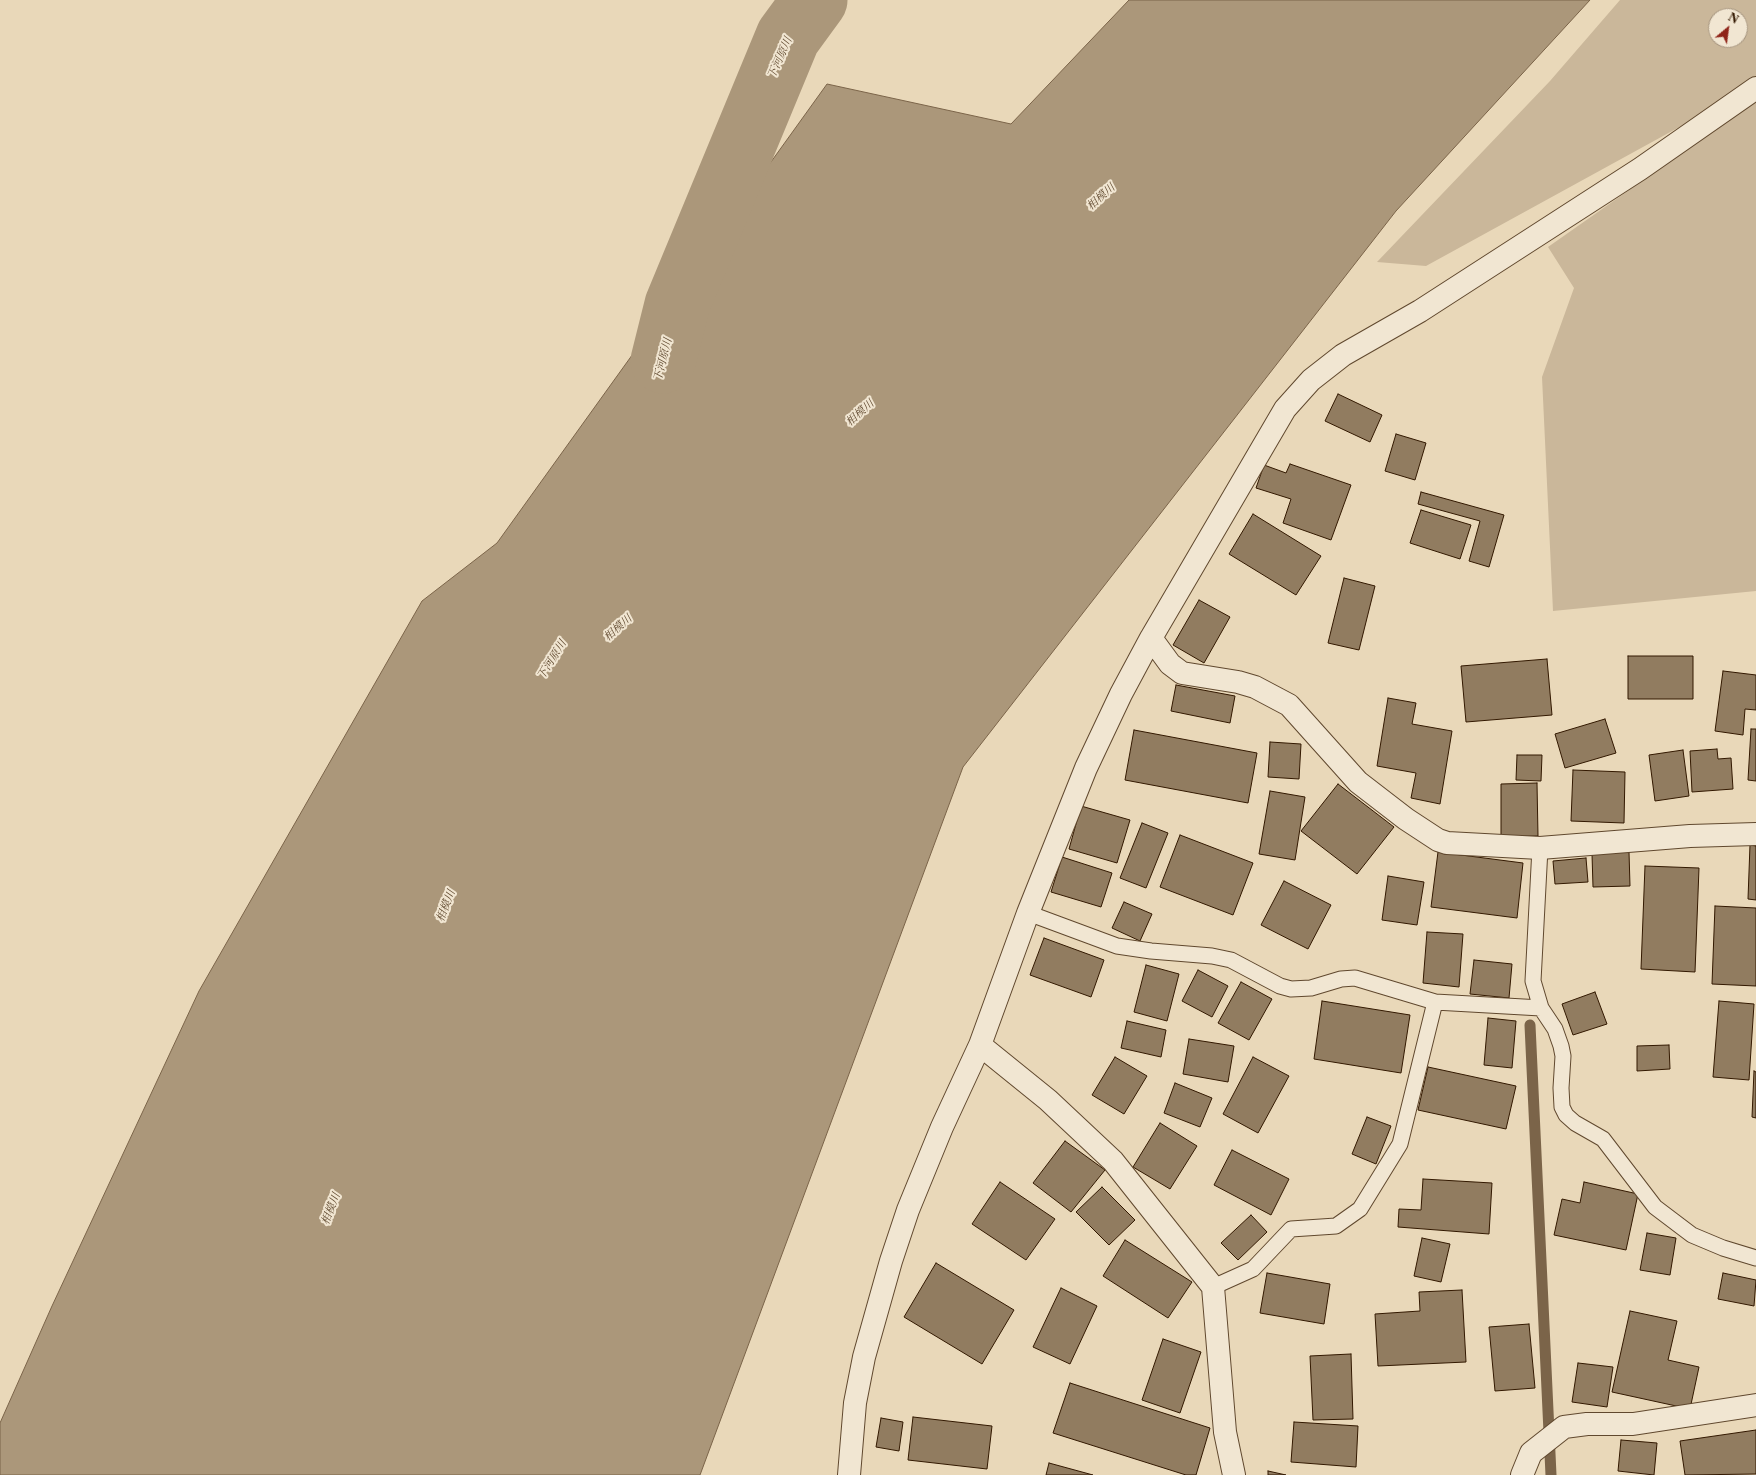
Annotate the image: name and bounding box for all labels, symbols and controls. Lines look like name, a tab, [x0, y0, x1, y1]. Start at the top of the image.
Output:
north arrow	[1708, 8, 1748, 48]
text: N	[1726, 10, 1741, 27]
water label: 下河原川	[765, 35, 795, 81]
water label: 相模川	[1084, 181, 1118, 213]
water label: 下河原川	[651, 337, 675, 383]
water label: 相模川	[843, 397, 877, 429]
water label: 相模川	[601, 612, 635, 644]
water label: 下河原川	[535, 638, 569, 682]
water label: 相模川	[434, 888, 458, 924]
water label: 相模川	[319, 1191, 343, 1227]

